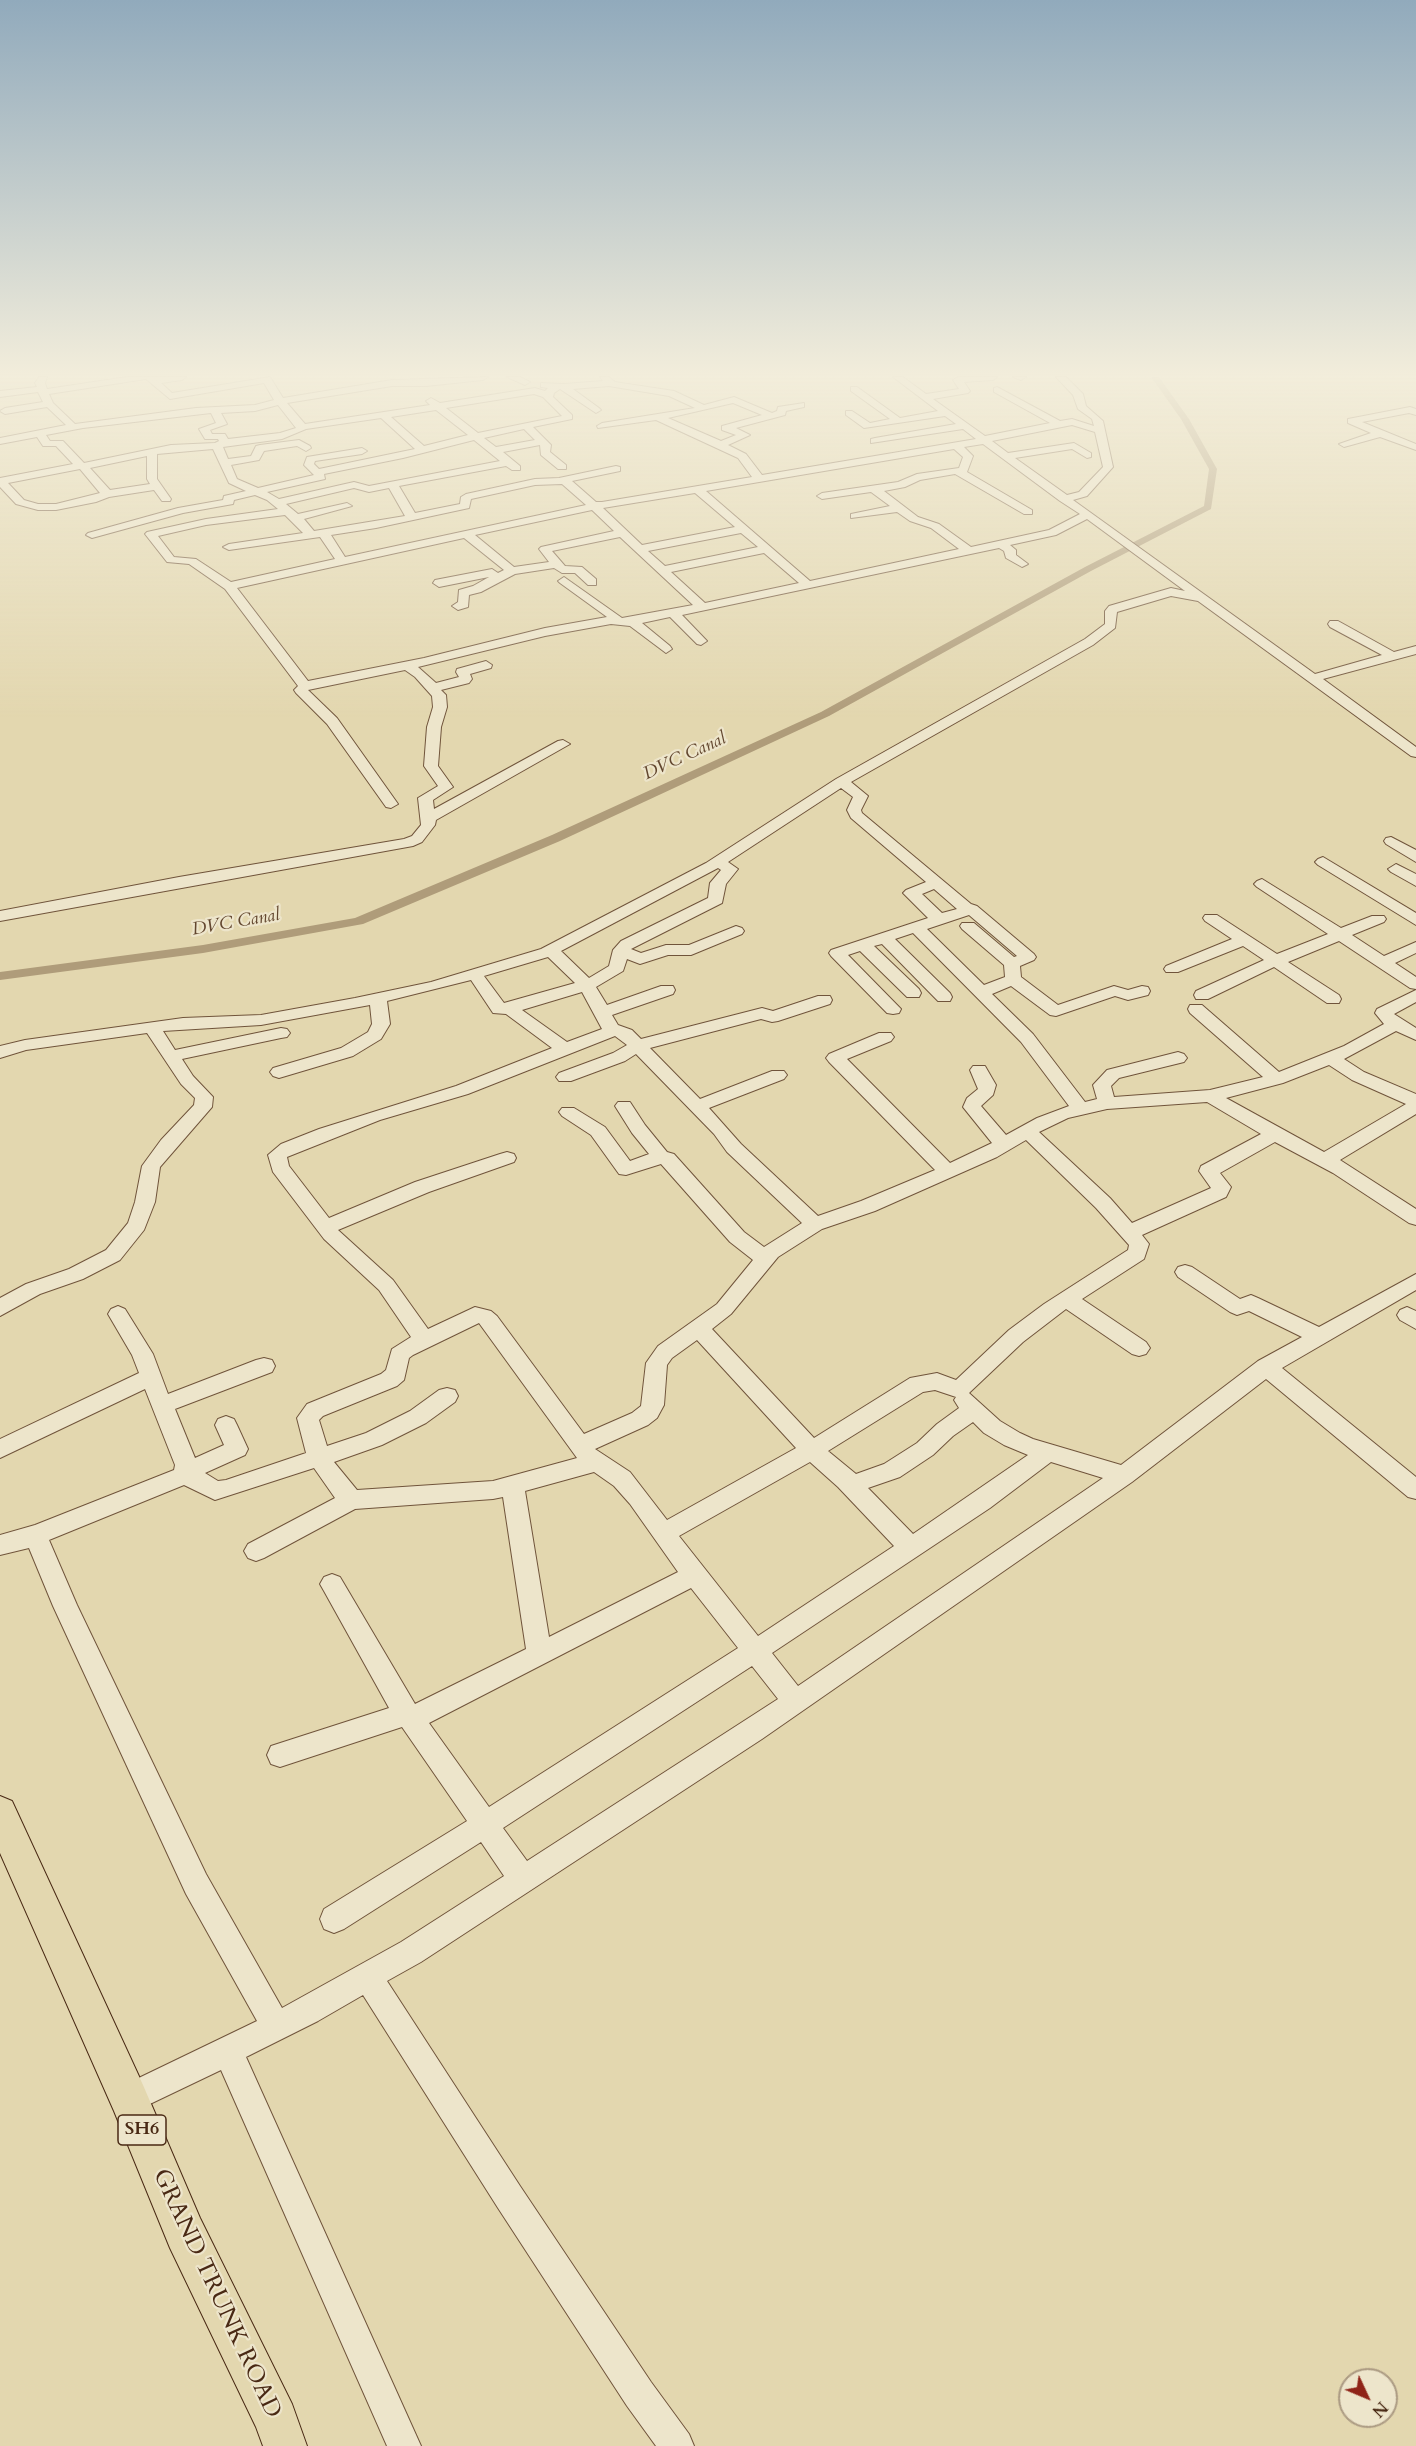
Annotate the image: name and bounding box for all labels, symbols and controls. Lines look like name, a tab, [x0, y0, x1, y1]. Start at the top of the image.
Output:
water label: DVC Canal	[640, 728, 730, 786]
water label: DVC Canal	[190, 905, 282, 941]
road number: SH6	[118, 2115, 166, 2145]
street label: GRAND TRUNK ROAD	[146, 2165, 286, 2423]
north arrow	[1338, 2368, 1398, 2428]
text: N	[1367, 2396, 1392, 2422]

